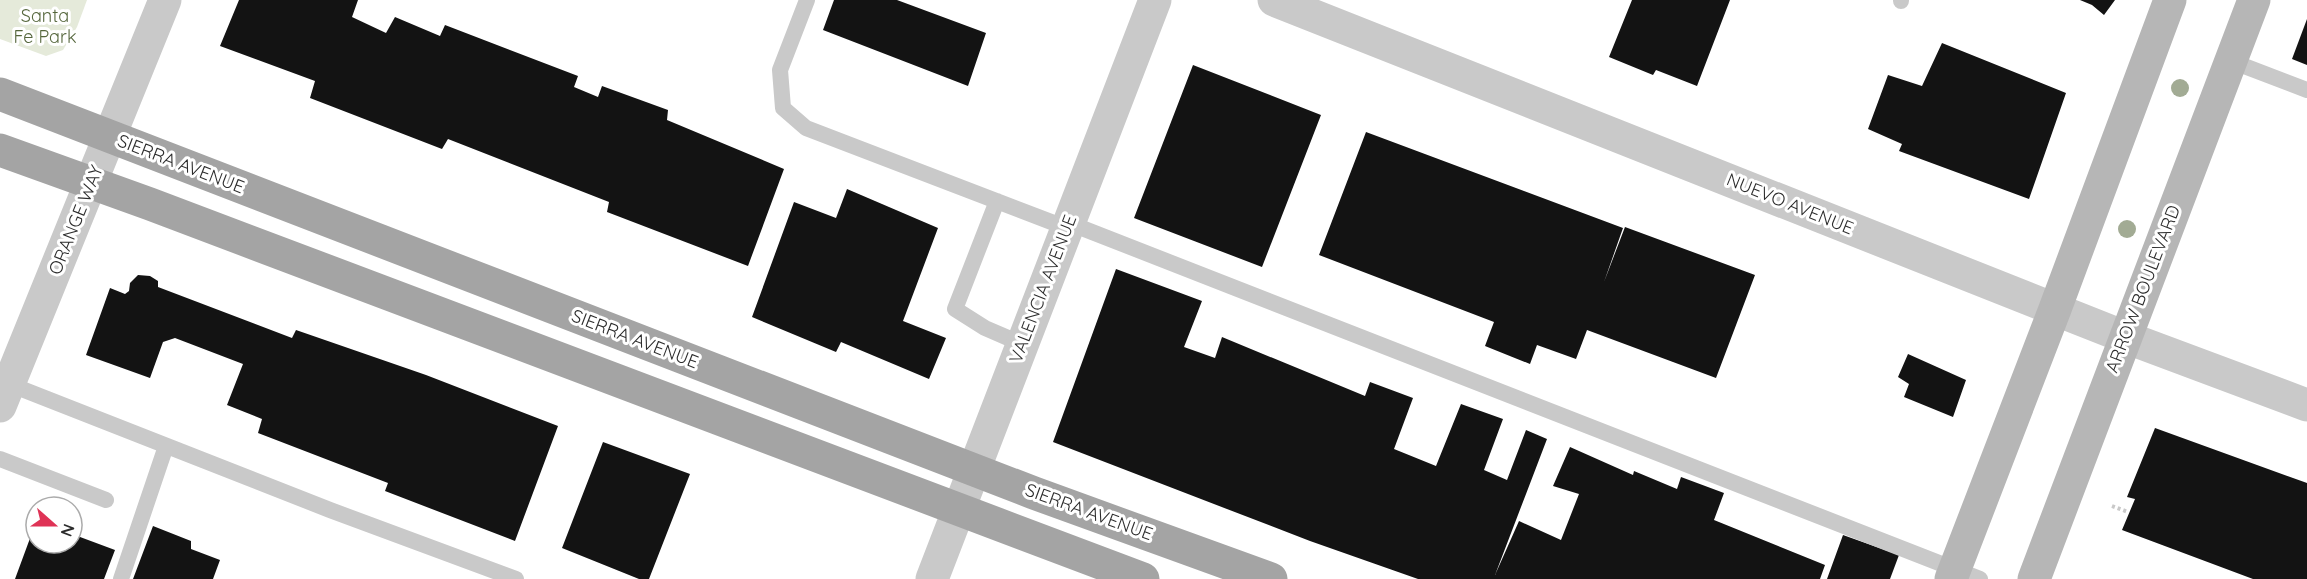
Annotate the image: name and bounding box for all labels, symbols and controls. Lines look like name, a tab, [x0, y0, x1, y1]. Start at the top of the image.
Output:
park label: Santa Fe Park	[13, 4, 77, 48]
street label: SIERRA AVENUE	[115, 129, 248, 198]
street label: ORANGE WAY	[43, 162, 108, 278]
street label: NUEVO AVENUE	[1723, 168, 1857, 239]
street label: ARROW BOULEVARD	[2100, 202, 2185, 376]
street label: VALENCIA AVENUE	[1004, 211, 1081, 366]
street label: SIERRA AVENUE	[569, 304, 702, 373]
street label: SIERRA AVENUE	[1022, 478, 1156, 545]
north arrow	[24, 495, 84, 555]
text: N	[57, 521, 79, 539]

